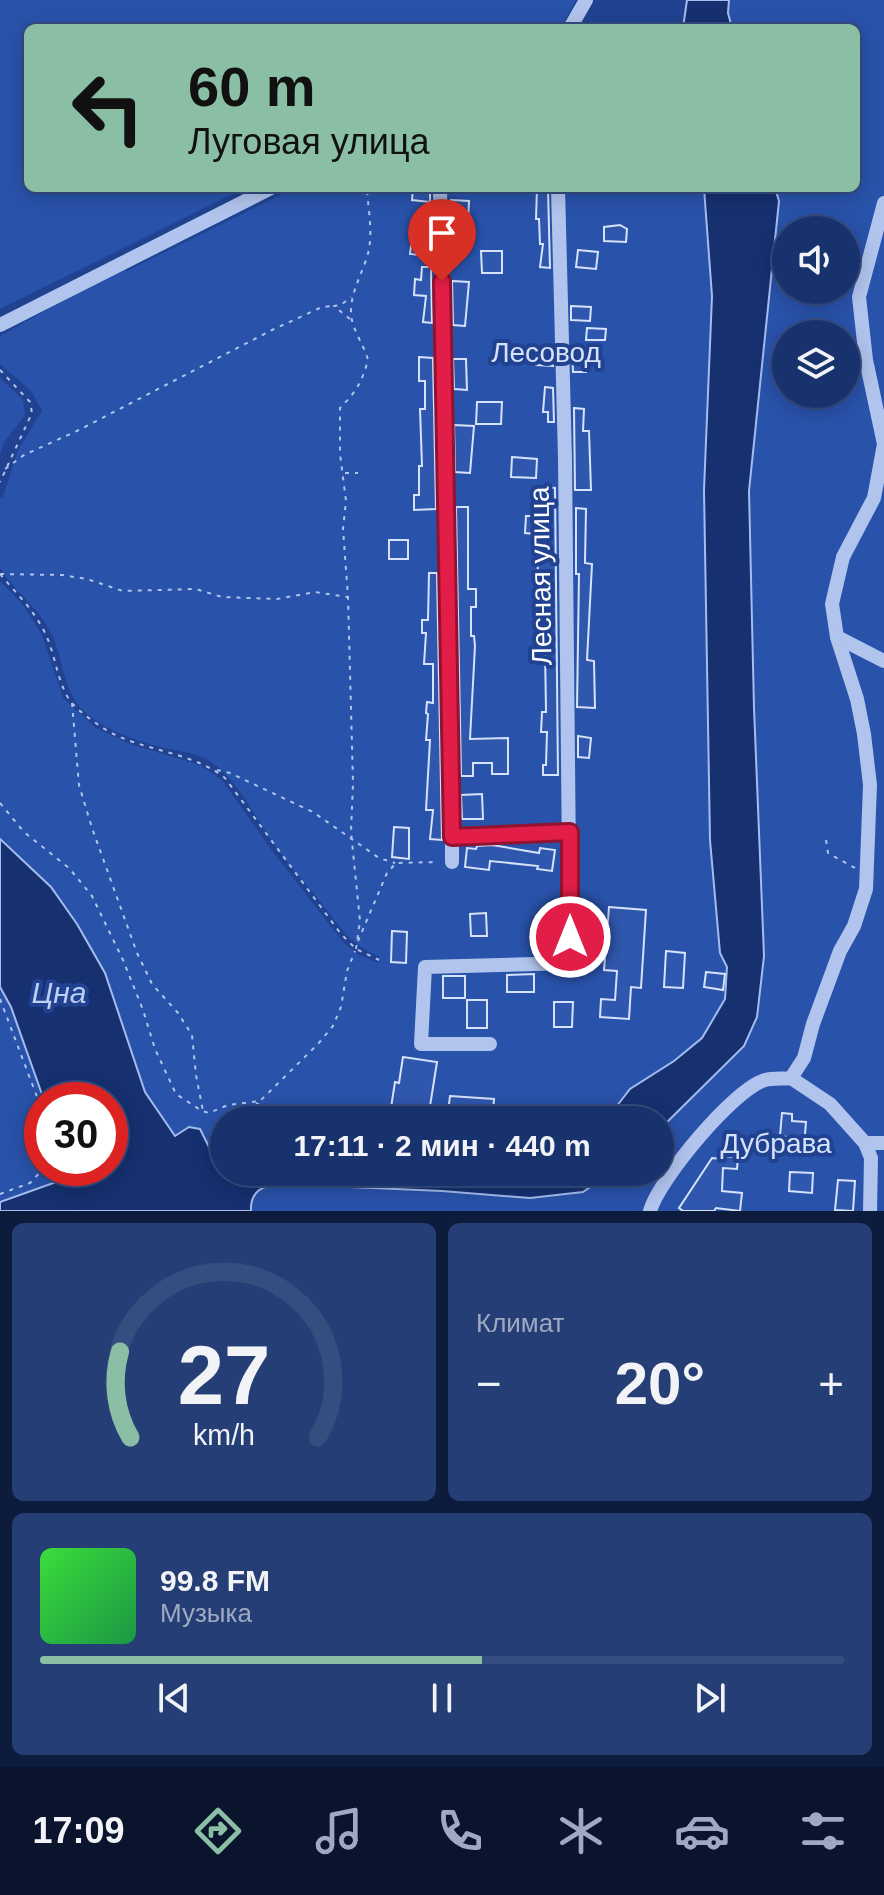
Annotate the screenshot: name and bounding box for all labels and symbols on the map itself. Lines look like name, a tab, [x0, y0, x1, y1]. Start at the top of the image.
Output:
pin	[408, 199, 476, 281]
park label: Лесовод	[491, 337, 601, 368]
street label: Лесная улица	[523, 486, 558, 666]
position arrow	[528, 895, 612, 979]
water label: Цна	[31, 976, 87, 1009]
speed limit sign: 30	[24, 1082, 128, 1186]
park label: Дубрава	[720, 1128, 832, 1159]

